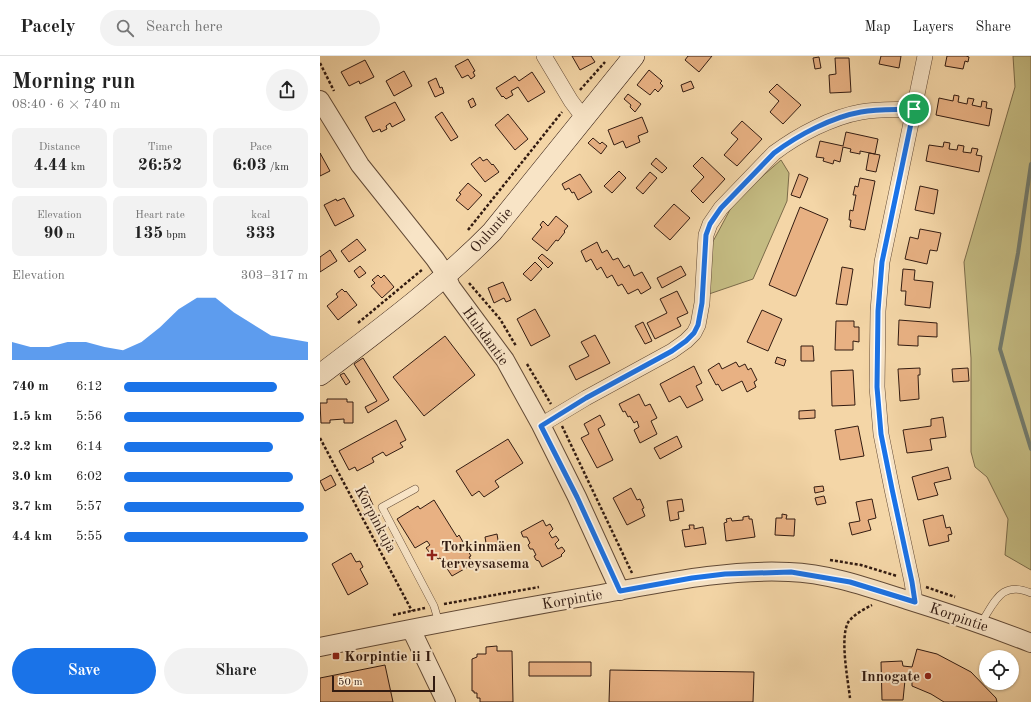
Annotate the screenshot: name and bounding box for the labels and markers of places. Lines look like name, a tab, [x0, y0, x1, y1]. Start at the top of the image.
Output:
pin	[897, 92, 931, 126]
place label: Torkinmäen terveysasema	[441, 540, 530, 572]
marker: Torkinmäen terveysasema	[426, 549, 438, 561]
place label: Korpintie ii I	[344, 650, 431, 665]
marker: Korpintie ii I	[331, 651, 341, 661]
place label: Innogate	[861, 670, 920, 685]
marker: Innogate	[923, 671, 933, 681]

